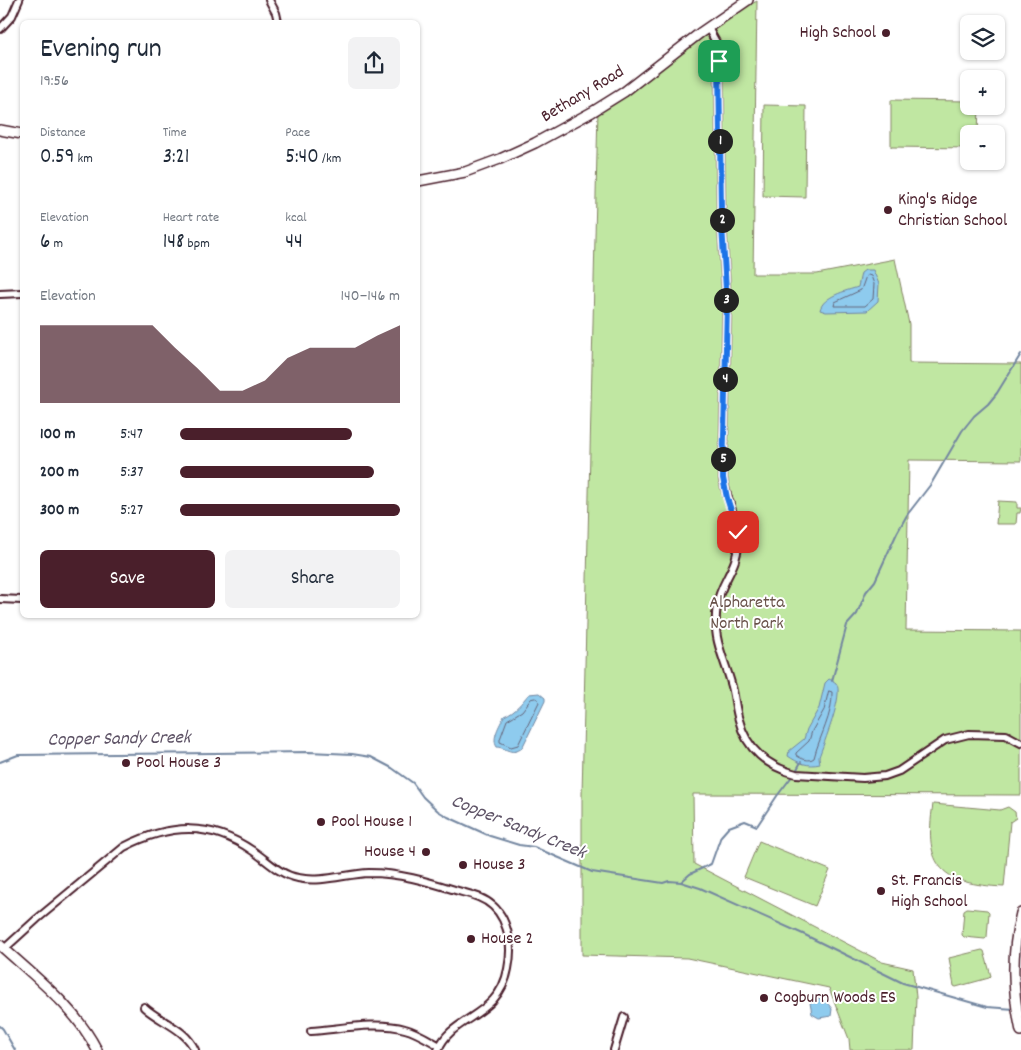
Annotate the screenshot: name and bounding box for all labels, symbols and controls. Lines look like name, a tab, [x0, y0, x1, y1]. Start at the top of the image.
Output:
map controls	[960, 15, 1005, 170]
button: layers	[960, 15, 1005, 60]
place label: High School	[800, 21, 877, 46]
marker: High School	[880, 27, 892, 39]
text: Evening run	[40, 31, 162, 71]
button: share	[348, 37, 400, 89]
pin	[698, 40, 740, 82]
icon: arrive	[705, 47, 733, 75]
street label: Bethany Road	[537, 60, 629, 130]
text: 19:56	[40, 70, 69, 93]
button: +	[960, 70, 1005, 115]
text: Distance	[40, 123, 86, 143]
text: Time	[163, 123, 187, 143]
text: Pace	[285, 123, 310, 143]
button: −	[960, 125, 1005, 170]
pin: 1	[708, 128, 732, 154]
text: 1	[719, 131, 722, 151]
text: 0.59	[40, 143, 74, 173]
text: 3:21	[163, 143, 189, 173]
text: 5:40	[285, 143, 319, 173]
text: km	[74, 149, 93, 169]
text: /km	[319, 149, 341, 169]
place label: King's Ridge Christian School	[898, 188, 1008, 234]
marker: King's Ridge Christian School	[882, 204, 894, 216]
text: Elevation	[40, 208, 89, 228]
text: Heart rate	[163, 208, 219, 228]
text: kcal	[285, 208, 307, 228]
pin: 2	[710, 208, 734, 232]
text: 2	[719, 210, 726, 230]
text: 6	[40, 228, 50, 258]
text: 148	[163, 228, 184, 258]
text: 44	[285, 228, 303, 258]
text: m	[50, 234, 63, 254]
text: bpm	[184, 234, 210, 254]
text: Elevation	[40, 285, 96, 308]
text: 140–146 m	[341, 285, 400, 308]
pin: 3	[714, 288, 738, 312]
text: 3	[723, 290, 730, 310]
pin: 4	[712, 366, 738, 392]
text: 4	[723, 369, 728, 389]
text: 100 m	[40, 423, 76, 446]
text: 5:47	[120, 423, 143, 446]
pin: 5	[710, 446, 736, 472]
text: 5	[720, 449, 727, 469]
text: 200 m	[40, 461, 79, 484]
text: 5:37	[120, 461, 143, 484]
text: 300 m	[40, 499, 79, 522]
text: 5:27	[120, 499, 143, 522]
pin	[717, 511, 759, 553]
icon: check	[724, 518, 752, 546]
button: Save	[40, 550, 215, 608]
button: Share	[225, 550, 400, 608]
park label: Alpharetta North Park	[709, 591, 785, 637]
water label: Copper Sandy Creek	[47, 725, 193, 755]
place label: Pool House 3	[136, 751, 221, 776]
marker: Pool House 3	[120, 757, 132, 769]
water label: Copper Sandy Creek	[447, 789, 591, 868]
place label: Pool House 1	[331, 810, 412, 835]
marker: Pool House 1	[315, 816, 327, 828]
place label: House 4	[364, 840, 416, 865]
marker: House 4	[420, 846, 432, 858]
place label: House 3	[473, 853, 526, 878]
marker: House 3	[457, 859, 469, 871]
place label: St. Francis High School	[891, 869, 968, 915]
marker: St. Francis High School	[875, 885, 887, 897]
place label: House 2	[481, 927, 533, 952]
marker: House 2	[465, 933, 477, 945]
place label: Cogburn Woods ES	[774, 986, 896, 1011]
marker: Cogburn Woods ES	[758, 992, 770, 1004]

